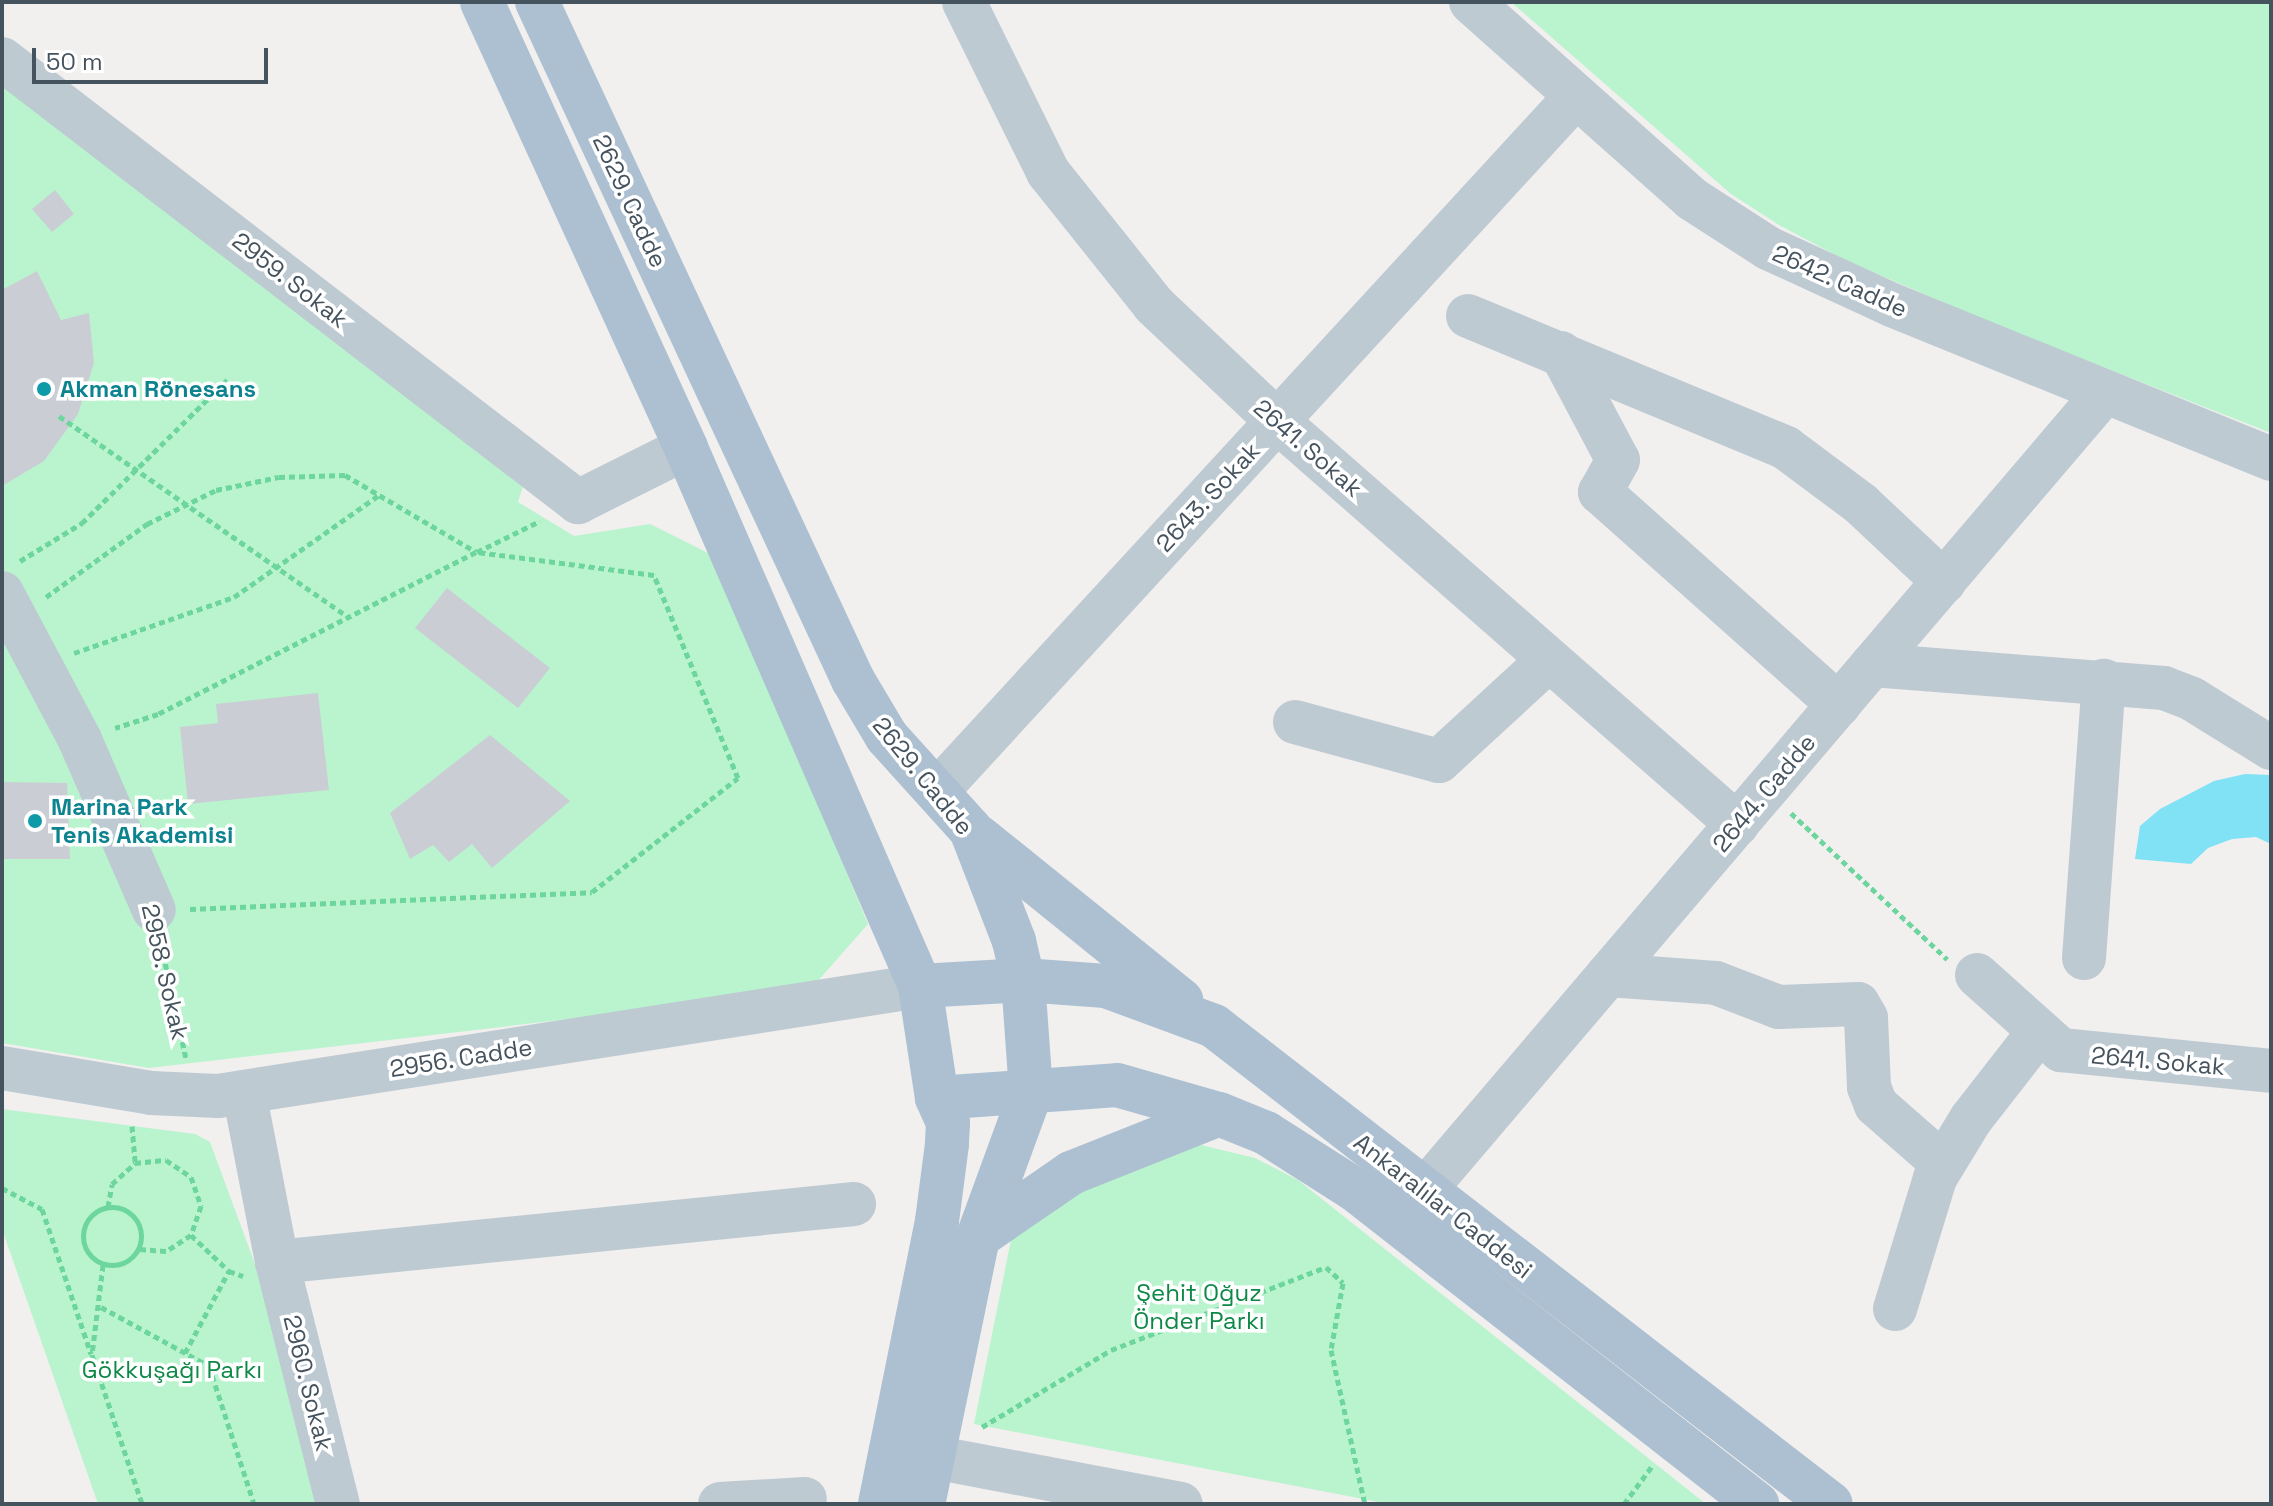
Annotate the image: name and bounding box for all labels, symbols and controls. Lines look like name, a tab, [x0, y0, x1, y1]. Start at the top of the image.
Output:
scale bar	[36, 32, 272, 82]
text: 50 m	[46, 46, 103, 77]
street label: 2629. Cadde	[586, 130, 674, 272]
street label: 2959. Sokak	[226, 226, 354, 334]
street label: 2642. Cadde	[1768, 238, 1912, 324]
place label: Akman Rönesans	[60, 375, 256, 403]
marker: Akman Rönesans	[35, 380, 53, 398]
street label: 2641. Sokak	[1248, 393, 1368, 503]
street label: 2643. Sokak	[1150, 436, 1266, 558]
street label: 2629. Cadde	[866, 711, 980, 841]
street label: 2644. Cadde	[1706, 728, 1822, 858]
place label: Marina Park Tenis Akademisi	[51, 793, 234, 849]
marker: Marina Park Tenis Akademisi	[26, 812, 44, 830]
street label: 2958. Sokak	[135, 901, 195, 1043]
street label: 2956. Cadde	[387, 1032, 535, 1084]
street label: 2641. Sokak	[2090, 1041, 2226, 1081]
street label: Ankaralılar Caddesi	[1348, 1128, 1538, 1284]
park label: Şehit Oğuz Önder Parkı	[1133, 1279, 1265, 1335]
street label: 2960. Sokak	[277, 1312, 339, 1454]
park label: Gökkuşağı Parkı	[82, 1356, 262, 1384]

